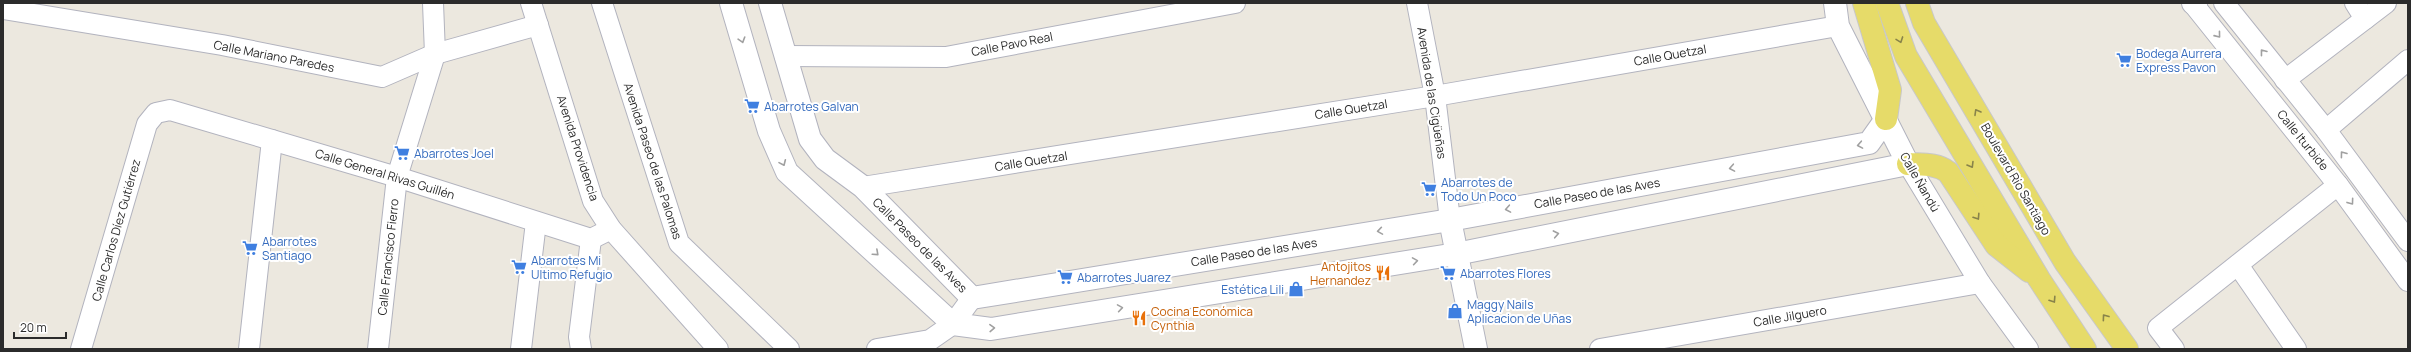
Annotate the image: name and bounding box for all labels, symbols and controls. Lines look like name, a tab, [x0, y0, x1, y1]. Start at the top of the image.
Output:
street label: Avenida de las Cigüeñas	[1413, 26, 1451, 160]
street label: Calle Pavo Real	[970, 28, 1054, 60]
one-way arrow	[2213, 30, 2220, 38]
street label: Calle Mariano Paredes	[212, 36, 336, 76]
one-way arrow	[1896, 36, 1904, 43]
one-way arrow	[737, 37, 746, 44]
street label: Calle Quetzal	[1632, 40, 1708, 70]
place label: Bodega Aurrera Express Pavon	[2136, 45, 2222, 76]
one-way arrow	[2260, 49, 2267, 56]
supermarket icon: Bodega Aurrera Express Pavon	[2115, 51, 2133, 69]
street label: Avenida Paseo de las Palomas	[620, 81, 686, 241]
street label: Avenida Providencia	[553, 93, 603, 203]
street label: Calle Quetzal	[1313, 95, 1389, 123]
supermarket icon: Abarrotes Galvan	[743, 97, 761, 115]
place label: Abarrotes Galvan	[764, 98, 859, 115]
street label: Calle Iturbide	[2273, 106, 2333, 174]
one-way arrow	[1974, 109, 1981, 116]
street label: Boulevard Río Santiago	[1977, 120, 2055, 238]
one-way arrow	[1857, 140, 1863, 148]
supermarket icon: Abarrotes Joel	[393, 144, 411, 162]
street label: Calle General Rivas Guillén	[313, 145, 457, 203]
place label: Abarrotes Joel	[414, 145, 494, 162]
street label: Calle Quetzal	[993, 147, 1069, 175]
street label: Calle Ñandú	[1896, 149, 1944, 215]
one-way arrow	[2340, 151, 2348, 158]
street label: Calle Carlos Díez Gutiérrez	[88, 157, 144, 303]
one-way arrow	[778, 159, 786, 167]
one-way arrow	[1967, 161, 1974, 168]
one-way arrow	[1729, 163, 1735, 172]
place label: Abarrotes de Todo Un Poco	[1441, 174, 1517, 205]
street label: Calle Paseo de las Aves	[1533, 174, 1661, 212]
supermarket icon: Abarrotes de Todo Un Poco	[1420, 180, 1438, 198]
street label: Calle Paseo de las Aves	[869, 194, 971, 296]
street label: Calle Francisco Fierro	[373, 198, 403, 316]
one-way arrow	[2346, 198, 2353, 205]
one-way arrow	[1505, 204, 1511, 213]
one-way arrow	[1972, 212, 1979, 219]
one-way arrow	[1377, 226, 1383, 235]
one-way arrow	[1553, 231, 1559, 239]
place label: Abarrotes Santiago	[262, 233, 317, 264]
street label: Calle Paseo de las Aves	[1190, 234, 1318, 270]
supermarket icon: Abarrotes Santiago	[241, 239, 259, 257]
one-way arrow	[871, 249, 879, 256]
place label: Abarrotes Mi Ultimo Refugio	[531, 252, 612, 283]
one-way arrow	[1411, 257, 1418, 266]
supermarket icon: Abarrotes Mi Ultimo Refugio	[510, 258, 528, 276]
place label: Antojitos Hernandez	[1310, 258, 1371, 289]
restaurant icon: Antojitos Hernandez	[1374, 264, 1392, 282]
supermarket icon: Abarrotes Flores	[1439, 264, 1457, 282]
place label: Abarrotes Flores	[1460, 265, 1551, 282]
supermarket icon: Abarrotes Juarez	[1056, 268, 1074, 286]
place label: Abarrotes Juarez	[1077, 269, 1171, 286]
shop icon: Estética Lili	[1287, 280, 1305, 298]
place label: Estética Lili	[1221, 281, 1284, 298]
place label: Maggy Nails Aplicacion de Uñas	[1467, 296, 1572, 327]
one-way arrow	[2048, 296, 2056, 303]
street label: Calle Jilguero	[1752, 301, 1828, 331]
shop icon: Maggy Nails Aplicacion de Uñas	[1446, 302, 1464, 320]
place label: Cocina Económica Cynthia	[1151, 303, 1253, 334]
one-way arrow	[1117, 304, 1123, 313]
restaurant icon: Cocina Económica Cynthia	[1130, 309, 1148, 327]
scale bar	[14, 314, 66, 340]
one-way arrow	[2103, 314, 2110, 321]
text: 20 m	[20, 319, 47, 336]
one-way arrow	[989, 324, 995, 332]

